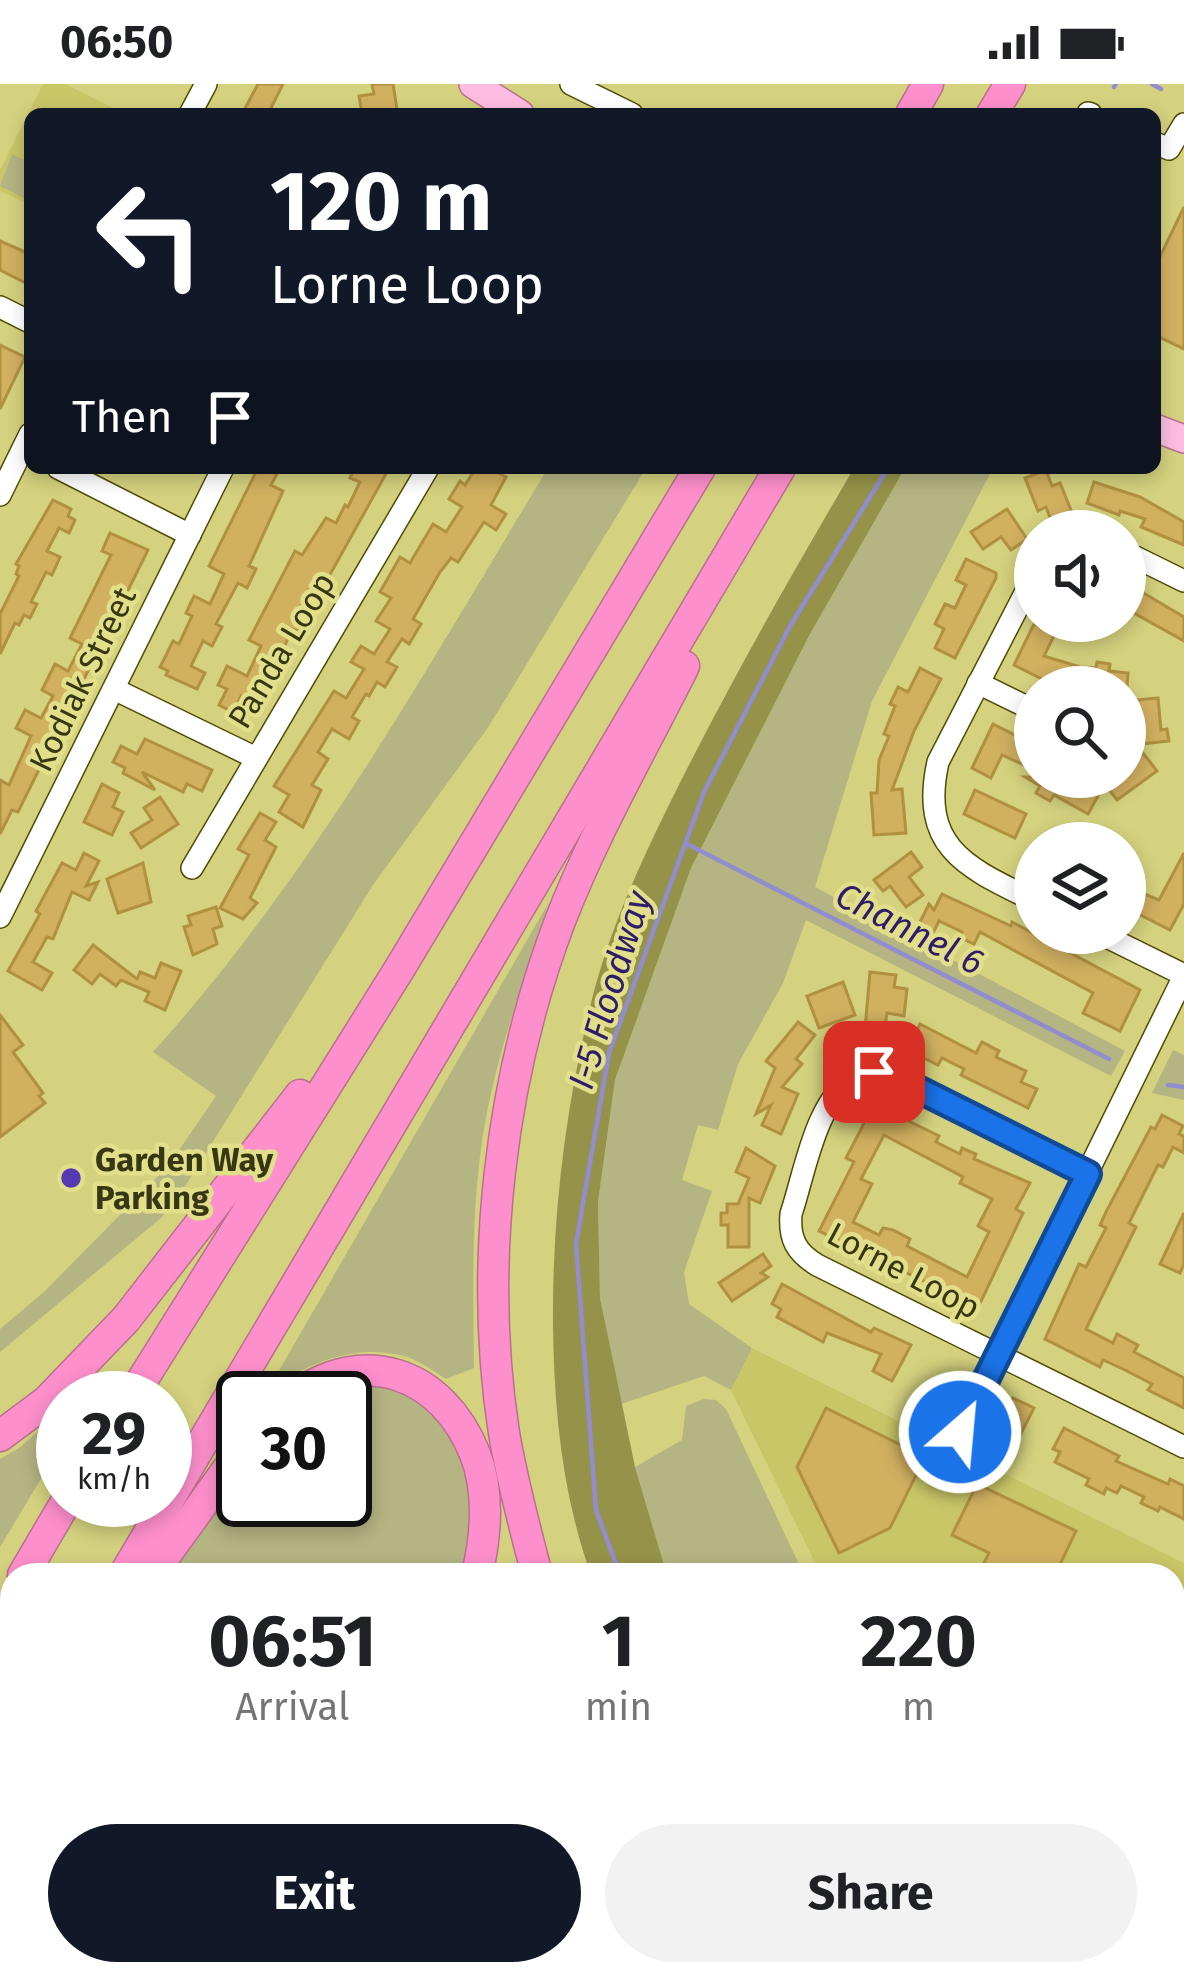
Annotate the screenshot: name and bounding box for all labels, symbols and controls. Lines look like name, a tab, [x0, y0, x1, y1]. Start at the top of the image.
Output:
text: 06:50	[60, 15, 173, 69]
text: 120 m	[270, 151, 492, 252]
icon: left	[72, 156, 228, 312]
text: Lorne Loop	[270, 253, 544, 317]
icon: arrive	[197, 384, 263, 450]
text: Then	[72, 390, 173, 444]
map controls	[1014, 510, 1146, 954]
button: sound	[1014, 510, 1146, 642]
street label: Panda Loop	[220, 565, 344, 736]
street label: Kodiak Street	[21, 581, 145, 778]
button: search	[1014, 666, 1146, 798]
button: layers	[1014, 822, 1146, 954]
water label: Channel 6	[828, 873, 991, 985]
water label: I-5 Floodway	[559, 884, 661, 1095]
pin	[823, 1021, 925, 1123]
icon: arrive	[841, 1039, 907, 1105]
place label: Garden Way Parking	[95, 1140, 274, 1218]
marker: Garden Way Parking	[58, 1165, 84, 1191]
street label: Lorne Loop	[820, 1214, 987, 1328]
position arrow	[897, 1369, 1023, 1495]
speed limit sign: 30	[216, 1371, 372, 1527]
text: 29	[82, 1398, 146, 1470]
text: km/h	[77, 1461, 151, 1497]
text: 06:51	[208, 1599, 377, 1685]
text: 1	[602, 1599, 635, 1685]
text: 220	[860, 1599, 977, 1685]
text: Arrival	[235, 1684, 350, 1730]
text: min	[585, 1684, 652, 1730]
text: m	[902, 1684, 935, 1730]
button: Exit	[48, 1824, 581, 1962]
button: Share	[605, 1824, 1137, 1962]

